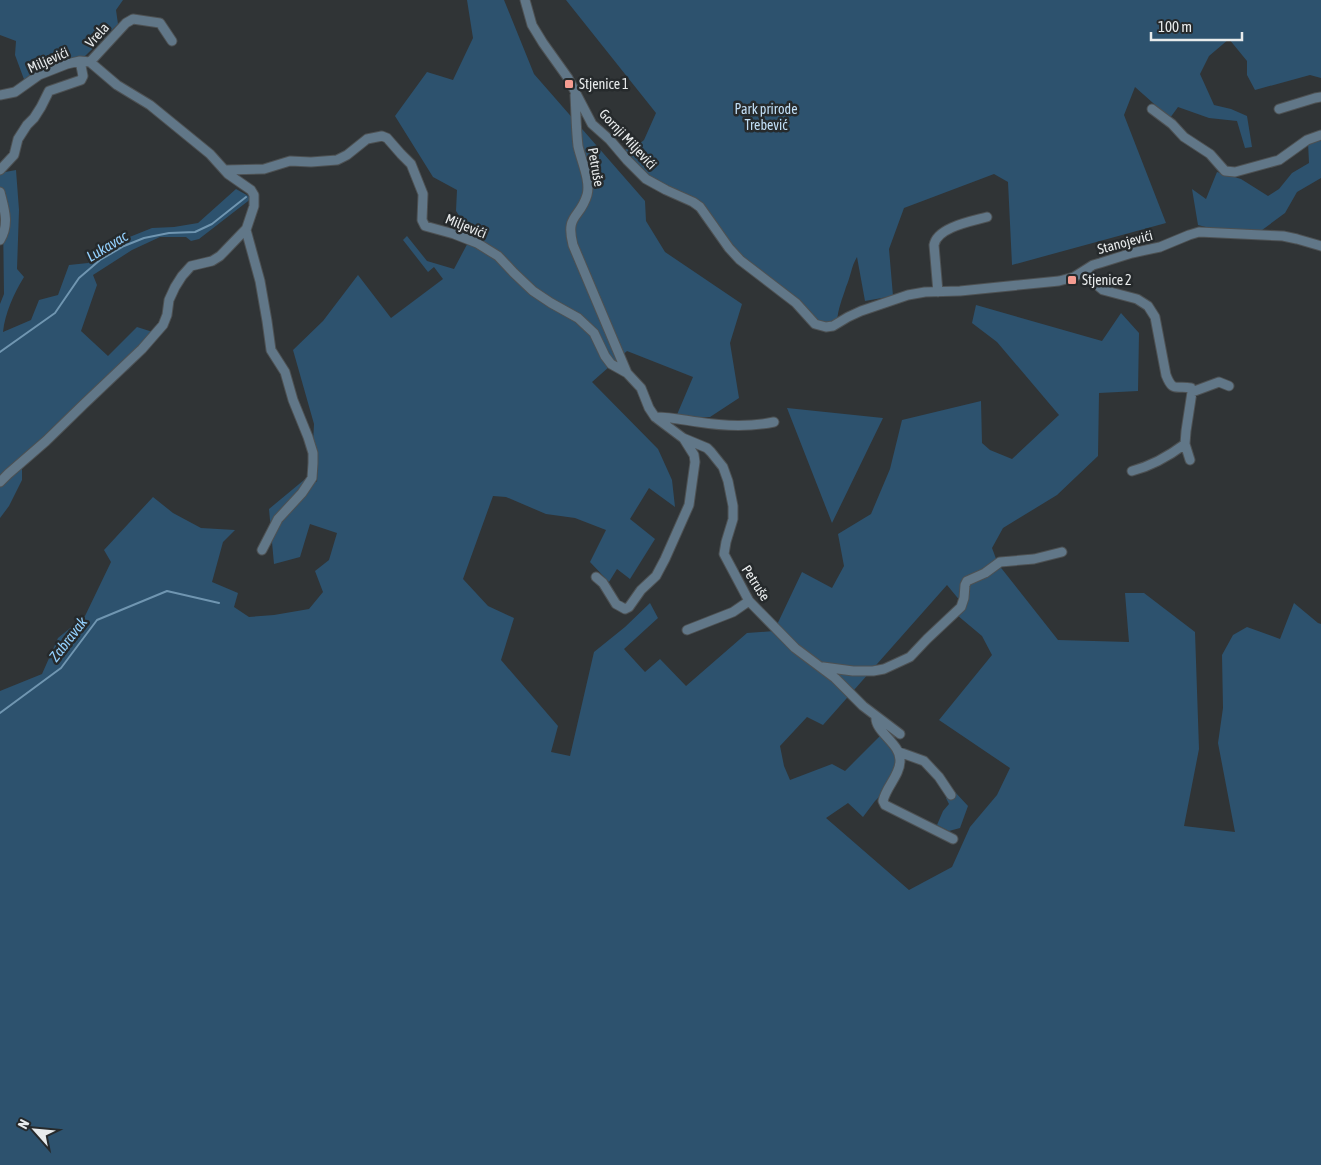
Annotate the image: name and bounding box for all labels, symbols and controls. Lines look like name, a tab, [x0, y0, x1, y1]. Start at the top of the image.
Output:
scale bar	[1151, 10, 1242, 42]
text: 100 m	[1158, 18, 1192, 35]
street label: Vrela	[82, 19, 112, 51]
street label: Miljevići	[25, 44, 71, 76]
place label: Stjenice 1	[579, 76, 629, 92]
marker: Stjenice 1	[563, 78, 575, 90]
park label: Park prirode Trebević	[735, 101, 798, 133]
street label: Gornji Miljevići	[596, 106, 660, 172]
street label: Petruše	[585, 146, 607, 188]
street label: Miljevići	[443, 211, 489, 241]
water label: Lukavac	[83, 227, 131, 265]
street label: Stanojevići	[1096, 227, 1154, 257]
place label: Stjenice 2	[1082, 272, 1132, 288]
marker: Stjenice 2	[1066, 274, 1078, 286]
street label: Petruše	[739, 562, 773, 604]
water label: Zabravak	[45, 613, 91, 664]
north arrow	[10, 1105, 60, 1155]
text: N	[14, 1117, 32, 1131]

